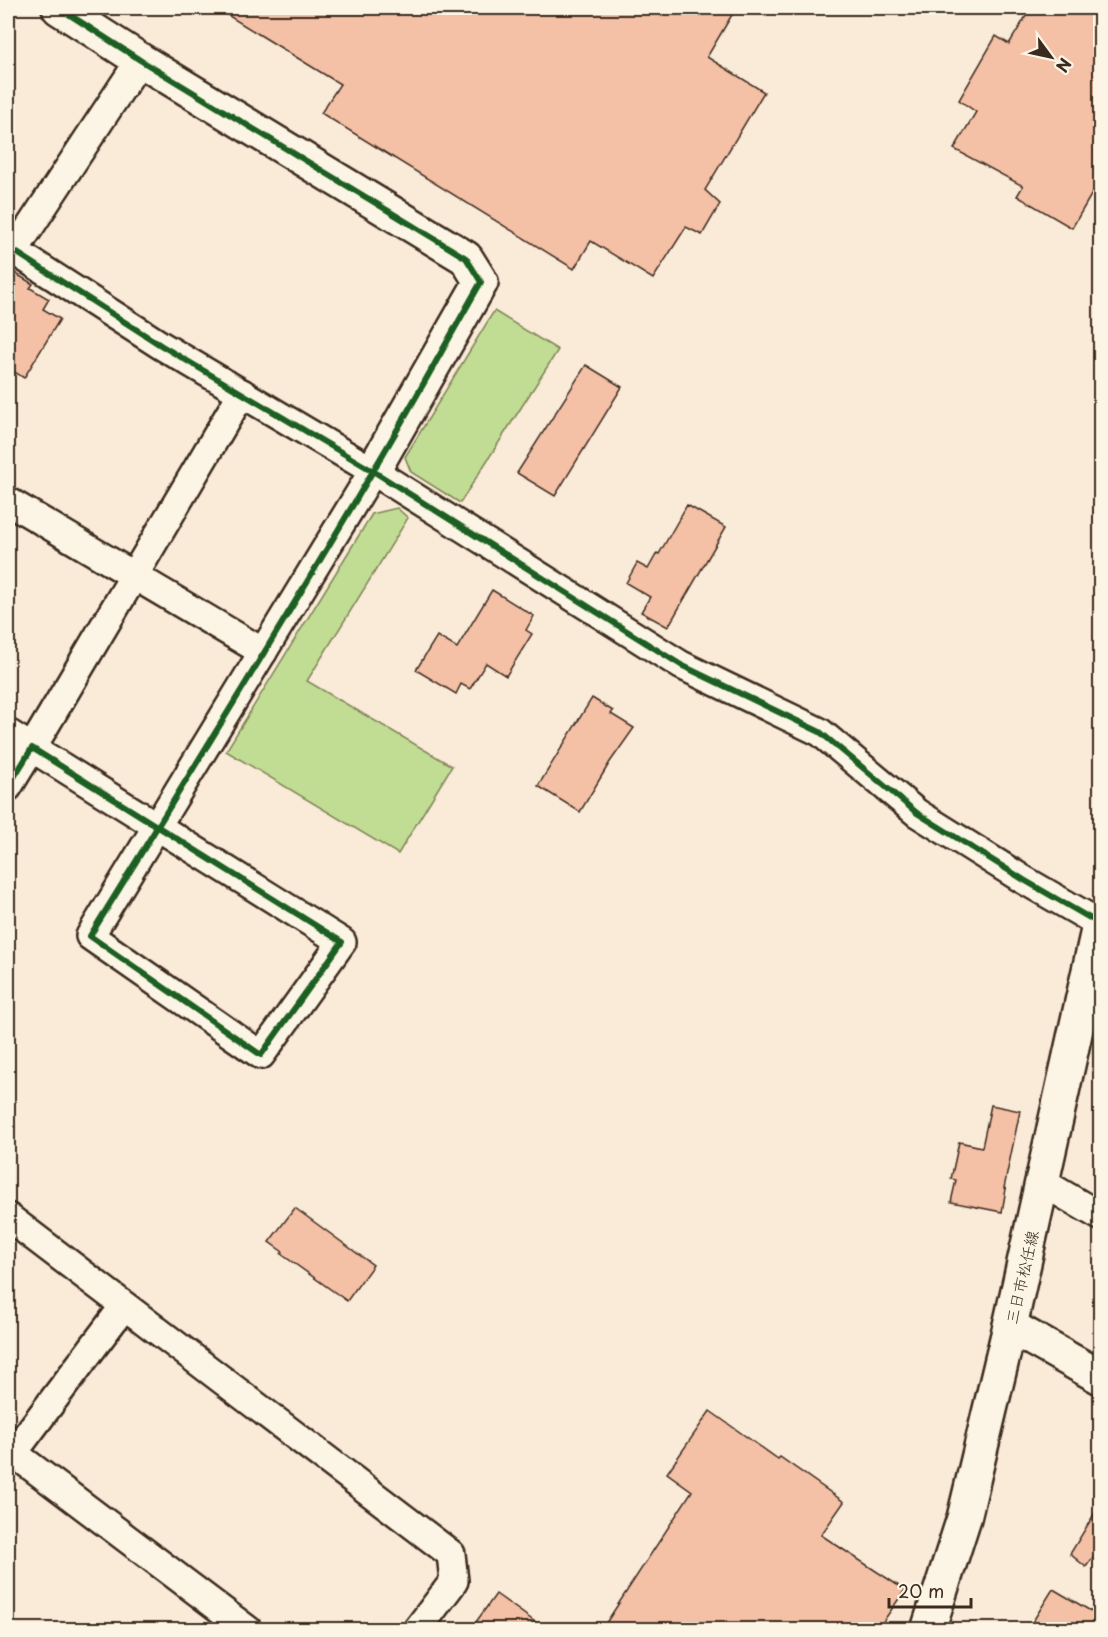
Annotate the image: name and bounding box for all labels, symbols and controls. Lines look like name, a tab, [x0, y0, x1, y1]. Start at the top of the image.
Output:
north arrow	[1021, 27, 1081, 87]
text: N	[1051, 54, 1078, 78]
street label: 三日市松任線	[999, 1228, 1043, 1326]
scale bar	[889, 1571, 972, 1609]
text: 20 m	[898, 1577, 944, 1604]

